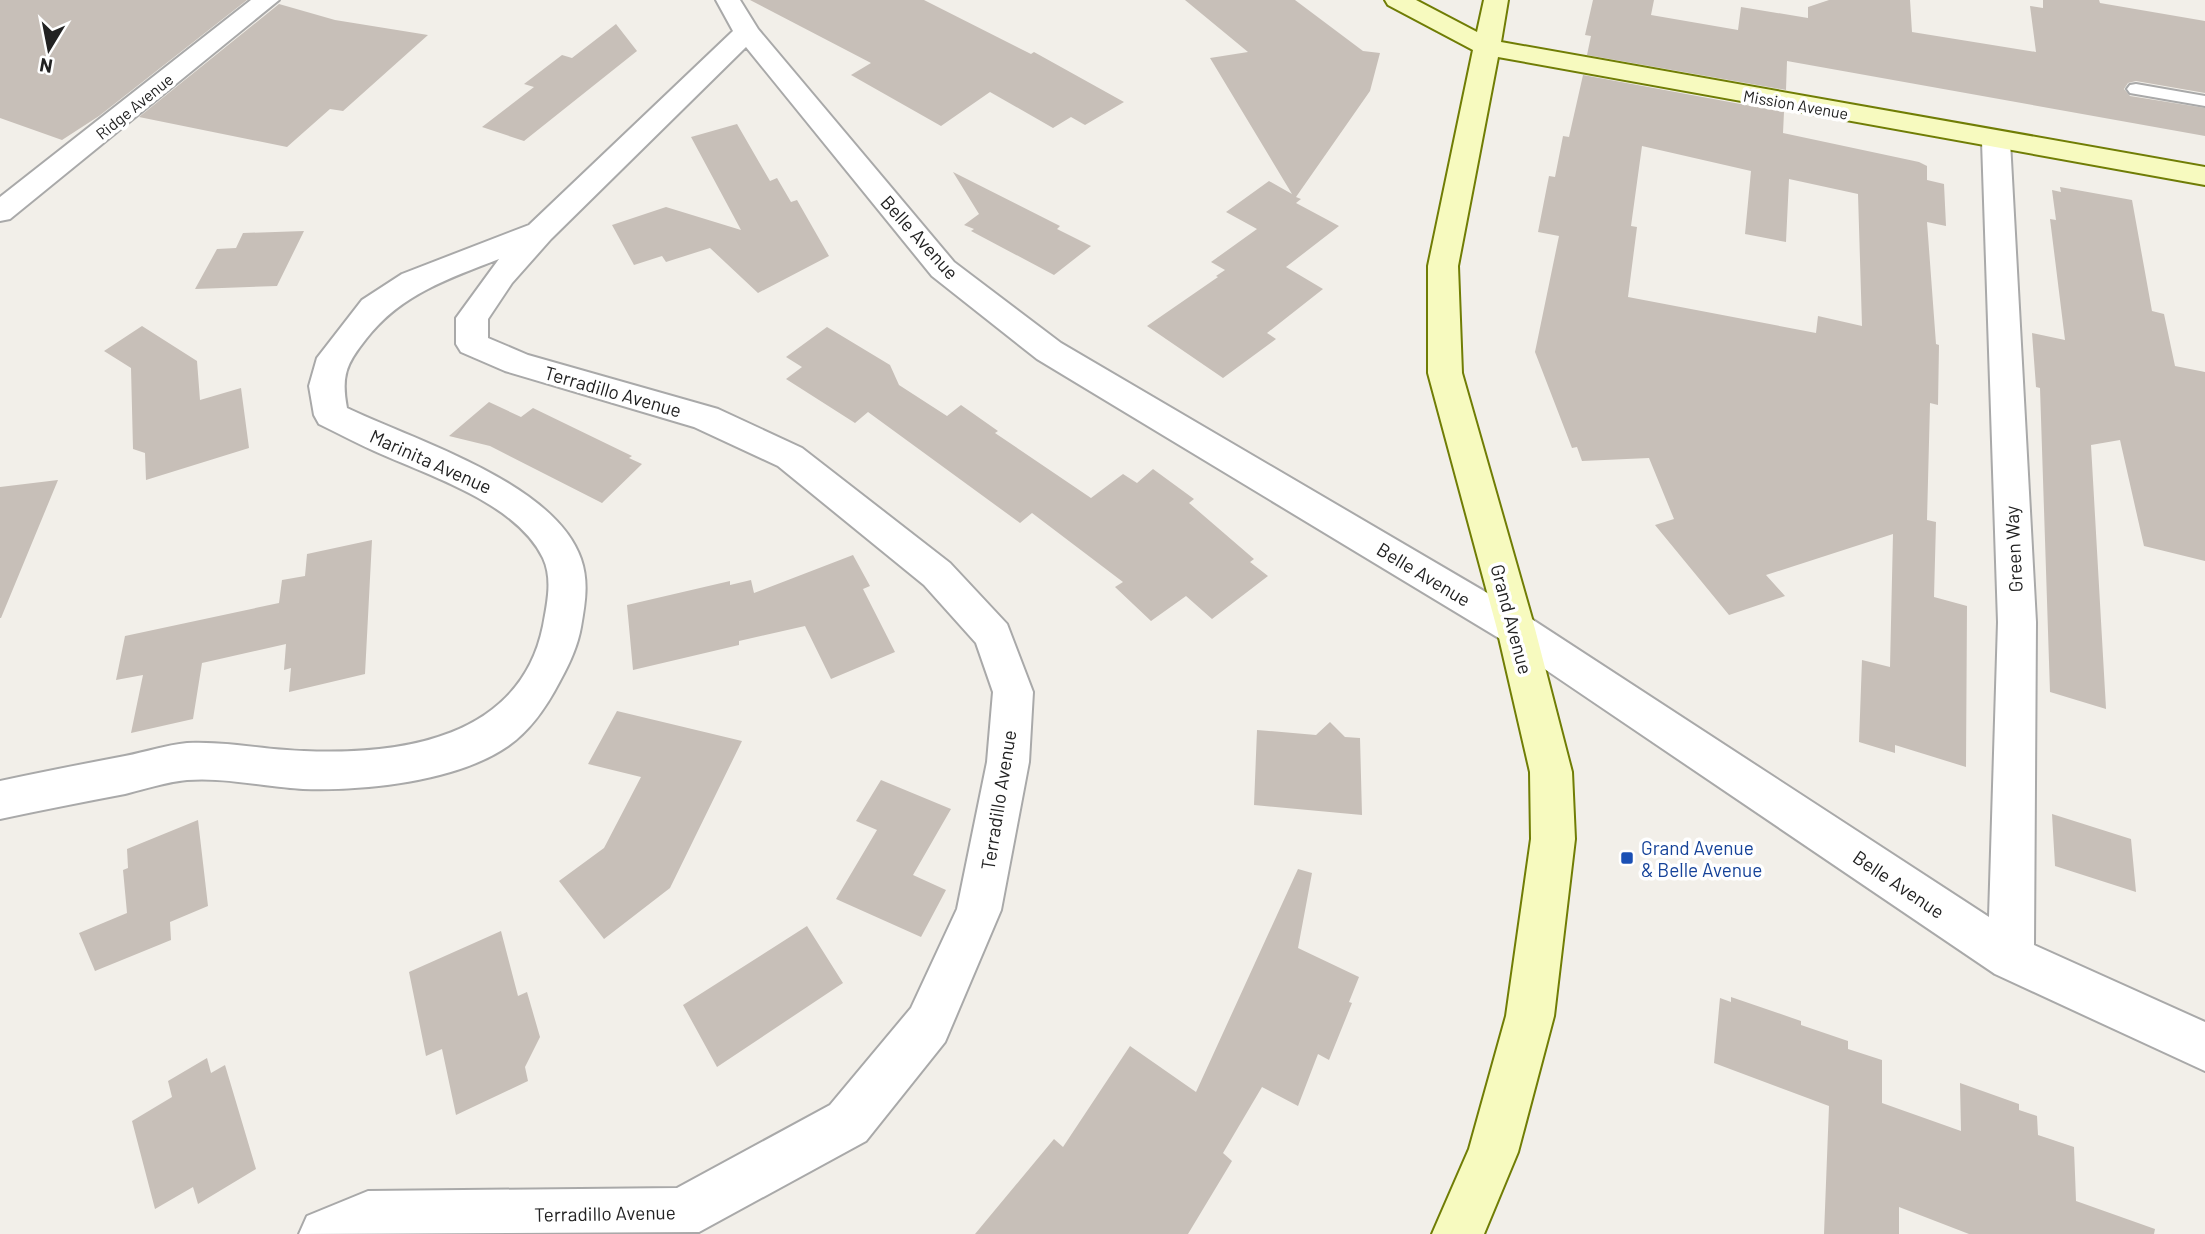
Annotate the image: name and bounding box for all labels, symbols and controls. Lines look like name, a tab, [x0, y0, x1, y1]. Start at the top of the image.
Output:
north arrow	[14, 14, 84, 84]
text: N	[38, 54, 54, 79]
street label: Ridge Avenue	[92, 69, 176, 143]
street label: Mission Avenue	[1742, 85, 1850, 123]
street label: Belle Avenue	[876, 190, 964, 284]
street label: Terradillo Avenue	[542, 360, 684, 422]
street label: Marinita Avenue	[367, 424, 495, 498]
street label: Green Way	[1999, 505, 2027, 593]
street label: Belle Avenue	[1373, 537, 1475, 611]
street label: Grand Avenue	[1486, 561, 1538, 677]
street label: Terradillo Avenue	[976, 728, 1020, 872]
place label: Grand Avenue & Belle Avenue	[1641, 836, 1762, 881]
street label: Belle Avenue	[1849, 845, 1949, 923]
marker: Grand Avenue & Belle Avenue	[1619, 850, 1635, 866]
street label: Terradillo Avenue	[534, 1200, 676, 1226]

